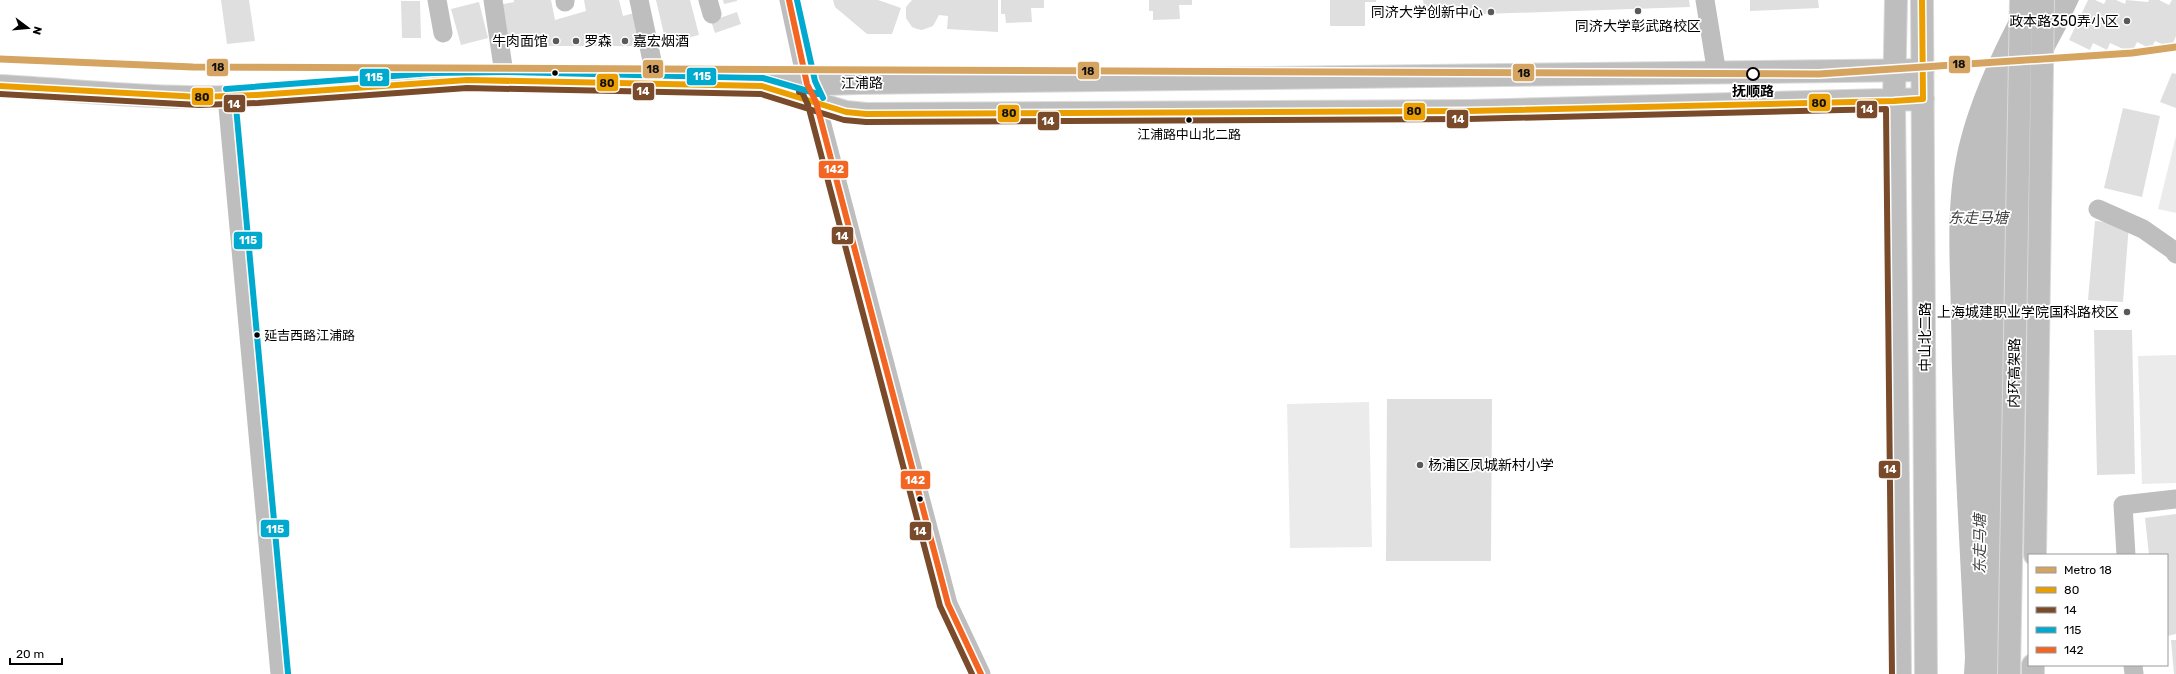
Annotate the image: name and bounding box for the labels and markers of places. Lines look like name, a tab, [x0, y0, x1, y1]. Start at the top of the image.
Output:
place label: 同济大学创新中心	[1371, 4, 1483, 21]
marker: 同济大学彰武路校区	[1633, 6, 1643, 16]
marker: 同济大学创新中心	[1486, 7, 1496, 17]
place label: 政本路350弄小区	[2009, 13, 2119, 30]
marker: 政本路350弄小区	[2122, 16, 2132, 26]
place label: 同济大学彰武路校区	[1575, 18, 1701, 35]
place label: 牛肉面馆	[492, 33, 548, 50]
place label: 罗森	[584, 33, 612, 50]
place label: 嘉宏烟酒	[633, 33, 689, 50]
marker: 牛肉面馆	[551, 36, 561, 46]
marker: 罗森	[571, 36, 581, 46]
marker: 嘉宏烟酒	[620, 36, 630, 46]
marker: 抚顺路	[1746, 67, 1760, 81]
unlabelled marker	[550, 68, 560, 78]
place label: 抚顺路	[1732, 83, 1774, 100]
marker: 江浦路中山北二路	[1184, 115, 1194, 125]
place label: 江浦路中山北二路	[1137, 127, 1241, 142]
place label: 上海城建职业学院国科路校区	[1937, 304, 2119, 321]
marker: 上海城建职业学院国科路校区	[2122, 307, 2132, 317]
place label: 延吉西路江浦路	[264, 328, 355, 343]
marker: 延吉西路江浦路	[252, 330, 262, 340]
place label: 杨浦区凤城新村小学	[1428, 457, 1554, 474]
marker: 杨浦区凤城新村小学	[1415, 460, 1425, 470]
unlabelled marker	[915, 494, 925, 504]

